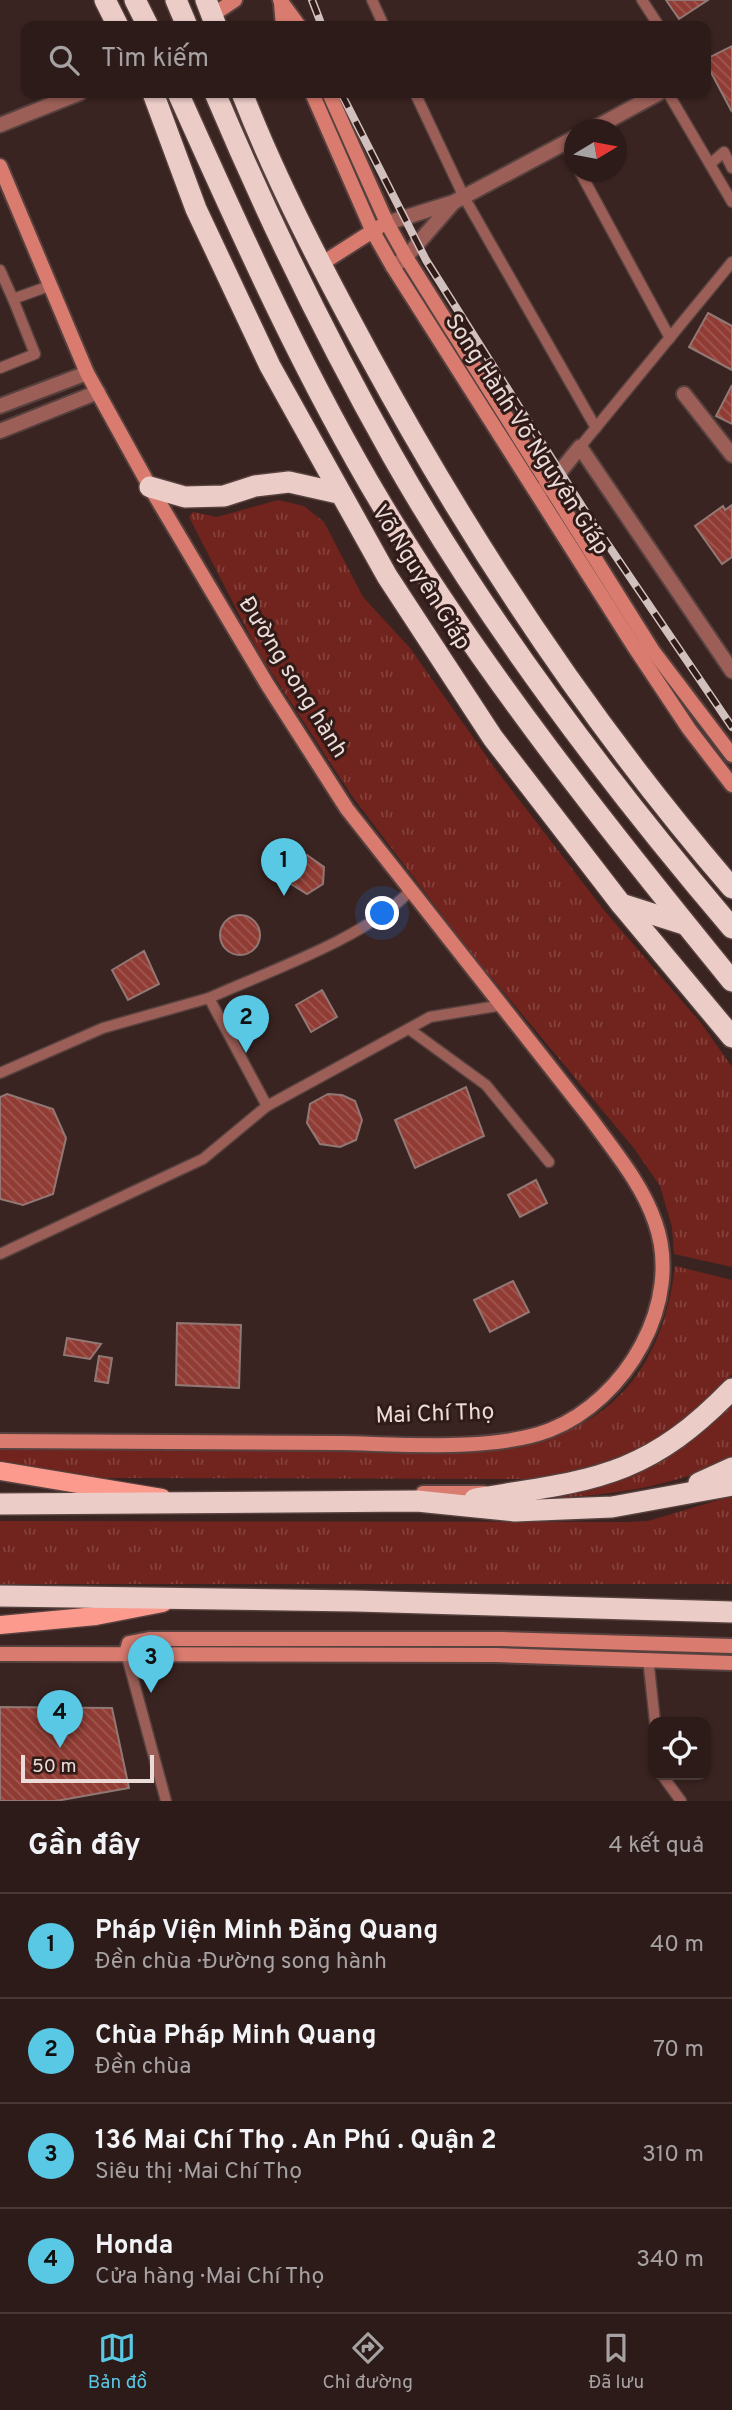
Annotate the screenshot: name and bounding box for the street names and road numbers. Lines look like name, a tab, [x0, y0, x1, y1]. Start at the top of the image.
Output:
street label: Song Hành Võ Nguyên Giáp	[437, 309, 615, 561]
street label: Võ Nguyên Giáp	[364, 500, 476, 656]
street label: Đường song hành	[231, 592, 353, 764]
street label: Mai Chí Thọ	[375, 1398, 495, 1432]

